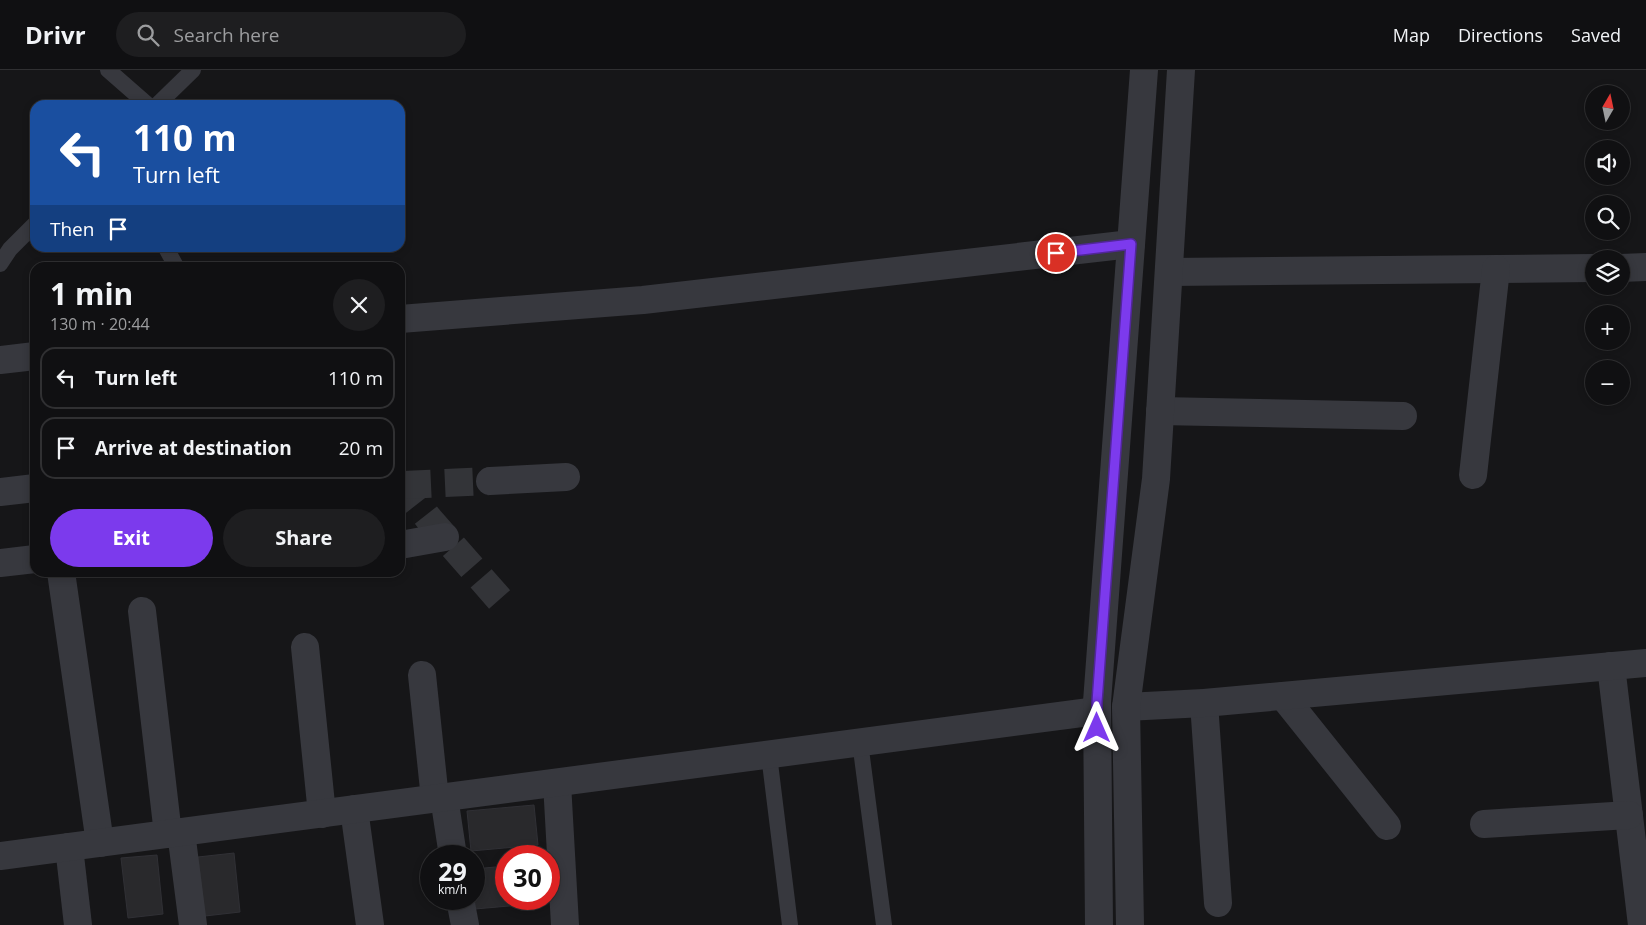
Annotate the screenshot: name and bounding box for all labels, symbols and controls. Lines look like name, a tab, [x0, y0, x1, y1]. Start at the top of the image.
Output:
search box	[116, 12, 466, 57]
text: Drivr	[25, 18, 86, 51]
icon: search	[134, 21, 162, 49]
text: Search here	[174, 22, 279, 48]
text: Map	[1393, 23, 1430, 47]
text: Directions	[1458, 23, 1543, 47]
text: Saved	[1571, 23, 1621, 47]
north arrow	[1585, 85, 1630, 130]
map controls	[1585, 85, 1630, 405]
text: 110 m	[133, 114, 237, 161]
icon: left	[50, 120, 115, 185]
button: sound	[1585, 140, 1630, 185]
text: Turn left	[133, 159, 220, 189]
button: search	[1585, 195, 1630, 240]
icon: arrive	[104, 215, 132, 243]
text: Then	[50, 216, 94, 242]
pin	[1035, 232, 1077, 274]
icon: arrive	[1042, 239, 1070, 267]
button: layers	[1585, 250, 1630, 295]
text: 1 min	[50, 273, 133, 314]
button: close	[333, 279, 385, 331]
button: +	[1585, 305, 1630, 350]
text: 130 m · 20:44	[50, 313, 150, 335]
button: −	[1585, 360, 1630, 405]
icon: left	[52, 364, 80, 392]
text: Turn left	[95, 365, 177, 391]
text: 110 m	[328, 365, 383, 391]
icon: arrive	[52, 434, 80, 462]
text: Arrive at destination	[95, 435, 292, 461]
text: 20 m	[339, 435, 383, 461]
button: Exit	[50, 509, 213, 567]
button: Share	[223, 509, 385, 567]
position arrow	[1070, 701, 1122, 753]
speed limit sign: 30	[495, 845, 560, 910]
text: 29	[438, 854, 467, 888]
text: km/h	[438, 881, 467, 898]

